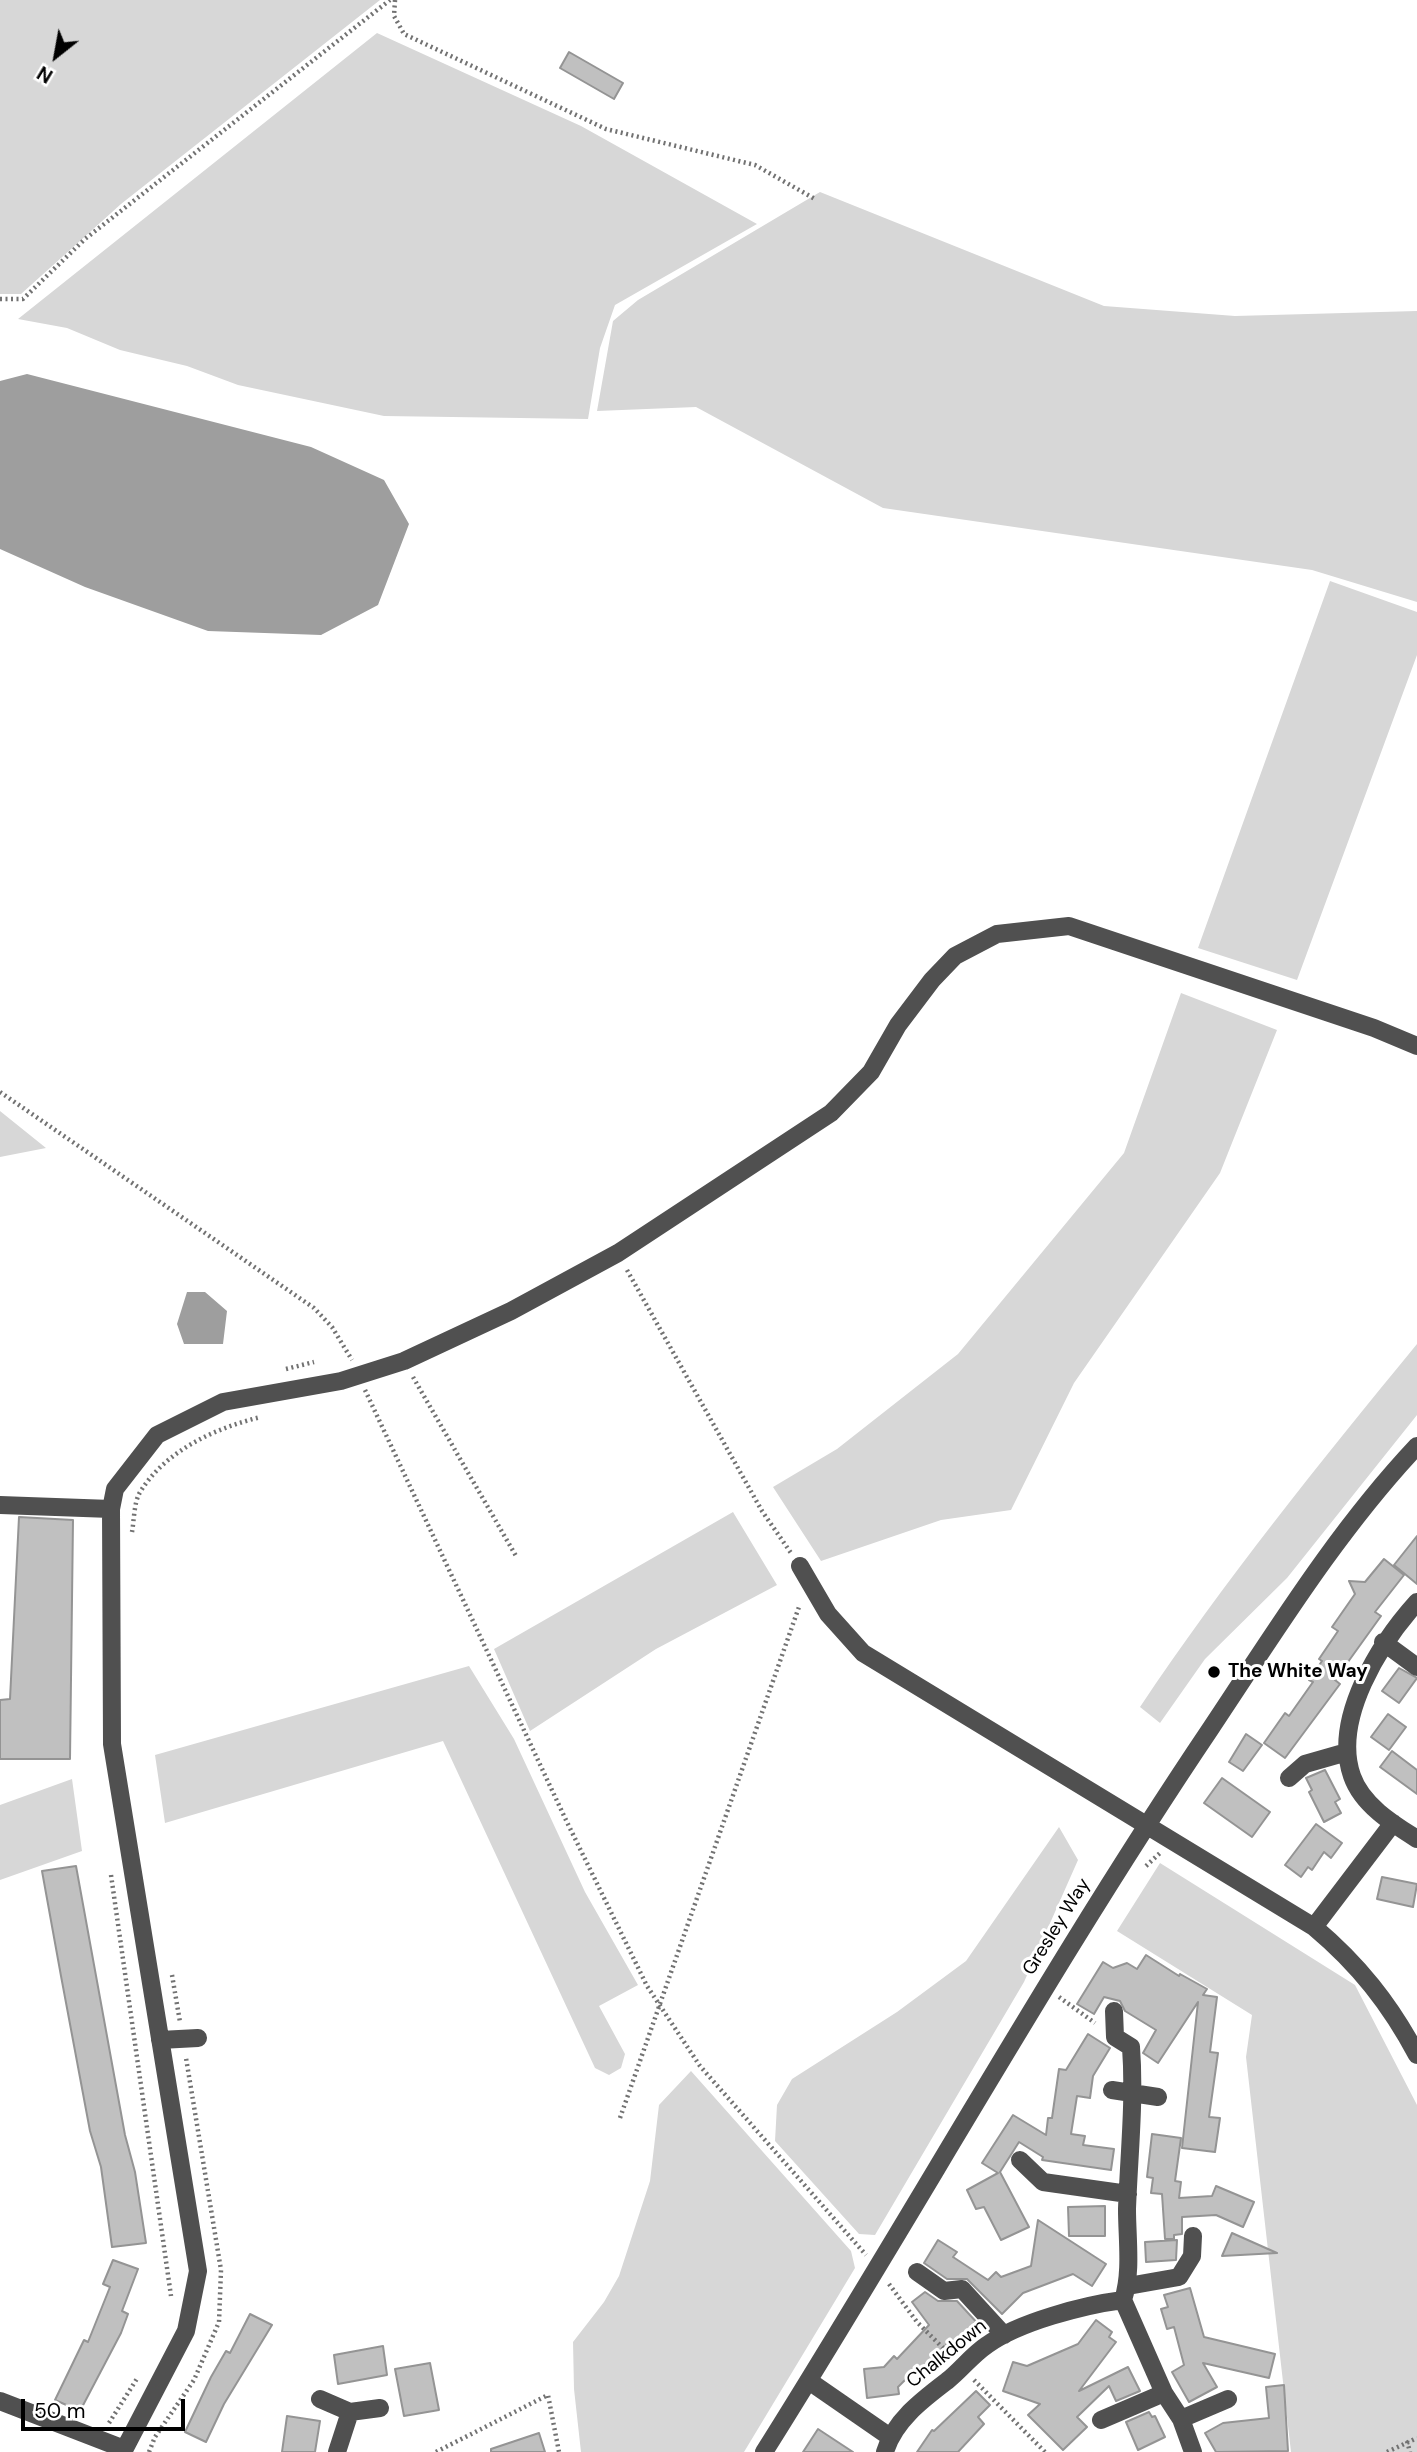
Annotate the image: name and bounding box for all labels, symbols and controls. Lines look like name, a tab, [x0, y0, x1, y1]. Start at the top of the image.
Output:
north arrow	[21, 21, 91, 91]
text: N	[33, 60, 57, 89]
place label: The White Way	[1228, 1661, 1368, 1683]
marker: The White Way	[1206, 1664, 1222, 1680]
street label: Gresley Way	[1018, 1874, 1096, 1980]
street label: Chalkdown	[902, 2315, 992, 2393]
scale bar	[24, 2386, 189, 2430]
text: 50 m	[34, 2397, 85, 2425]

